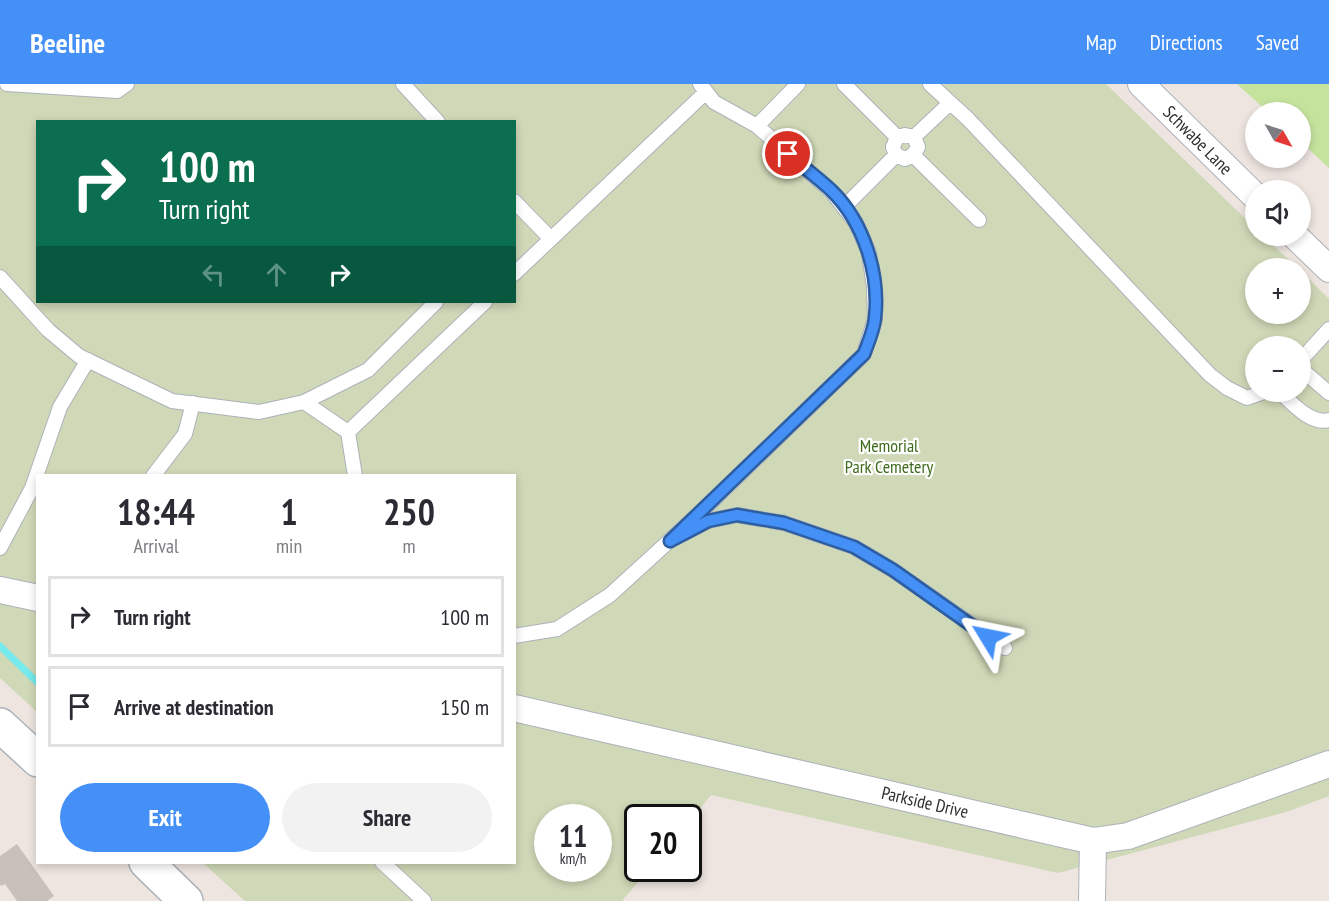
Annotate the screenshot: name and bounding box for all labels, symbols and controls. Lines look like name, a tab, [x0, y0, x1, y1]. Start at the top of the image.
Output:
text: Beeline	[30, 24, 105, 61]
text: Map	[1086, 29, 1117, 56]
text: Directions	[1150, 29, 1223, 56]
text: Saved	[1256, 29, 1299, 56]
street label: Schwabe Lane	[1159, 101, 1237, 179]
north arrow	[1245, 102, 1311, 168]
map controls	[1245, 102, 1311, 402]
pin	[762, 128, 813, 179]
icon: arrive	[771, 137, 804, 170]
text: 100 m	[159, 139, 256, 194]
icon: right	[60, 144, 138, 222]
button: sound	[1245, 180, 1311, 246]
text: Turn right	[159, 192, 250, 226]
icon: left	[197, 258, 230, 291]
icon: ahead	[260, 258, 293, 291]
icon: right	[323, 258, 356, 291]
button: +	[1245, 258, 1311, 324]
button: −	[1245, 336, 1311, 402]
park label: Memorial Park Cemetery	[845, 434, 933, 478]
text: 18:44	[117, 488, 195, 535]
text: 1	[280, 488, 298, 535]
text: 250	[383, 488, 435, 535]
text: Arrival	[133, 533, 179, 559]
text: min	[276, 533, 302, 559]
text: m	[403, 533, 416, 559]
icon: right	[63, 600, 96, 633]
text: Turn right	[114, 603, 191, 631]
text: 100 m	[440, 603, 489, 631]
position arrow	[956, 605, 1020, 669]
icon: arrive	[63, 690, 96, 723]
text: Arrive at destination	[114, 693, 274, 721]
text: 150 m	[440, 693, 489, 721]
street label: Parkside Drive	[879, 781, 971, 823]
button: Exit	[60, 783, 270, 852]
button: Share	[282, 783, 492, 852]
speed limit sign: 20	[624, 804, 702, 882]
text: 11	[559, 816, 587, 855]
text: km/h	[560, 849, 586, 868]

